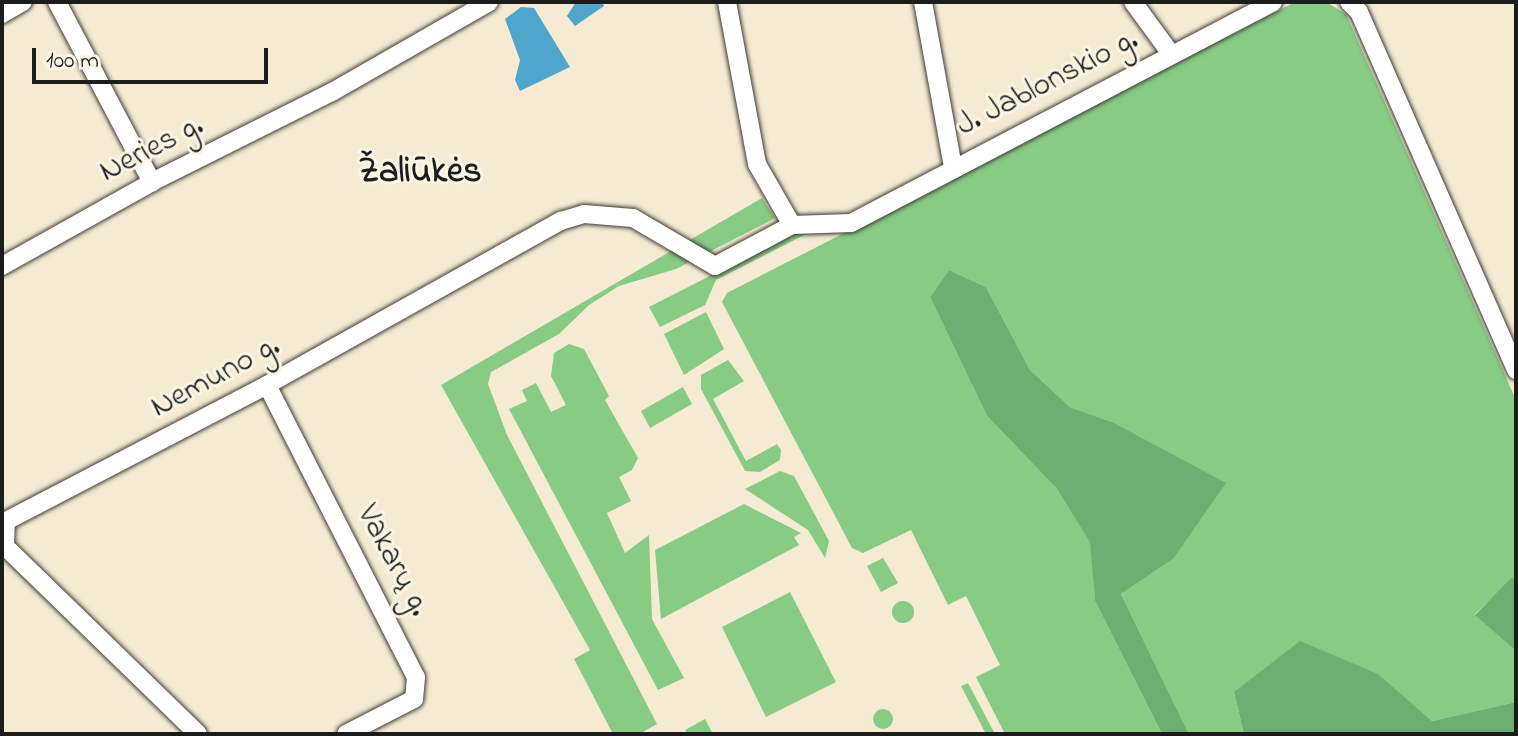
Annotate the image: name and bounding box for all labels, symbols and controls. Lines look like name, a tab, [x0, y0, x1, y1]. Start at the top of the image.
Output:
street label: J. Jablonskio g.	[951, 22, 1145, 146]
scale bar	[36, 32, 272, 82]
text: 100 m	[46, 44, 99, 79]
street label: Neries g.	[94, 108, 210, 192]
district label: Žaliūkės	[358, 151, 482, 195]
street label: Nemuno g.	[145, 328, 287, 428]
street label: Vakarų g.	[347, 499, 437, 623]

